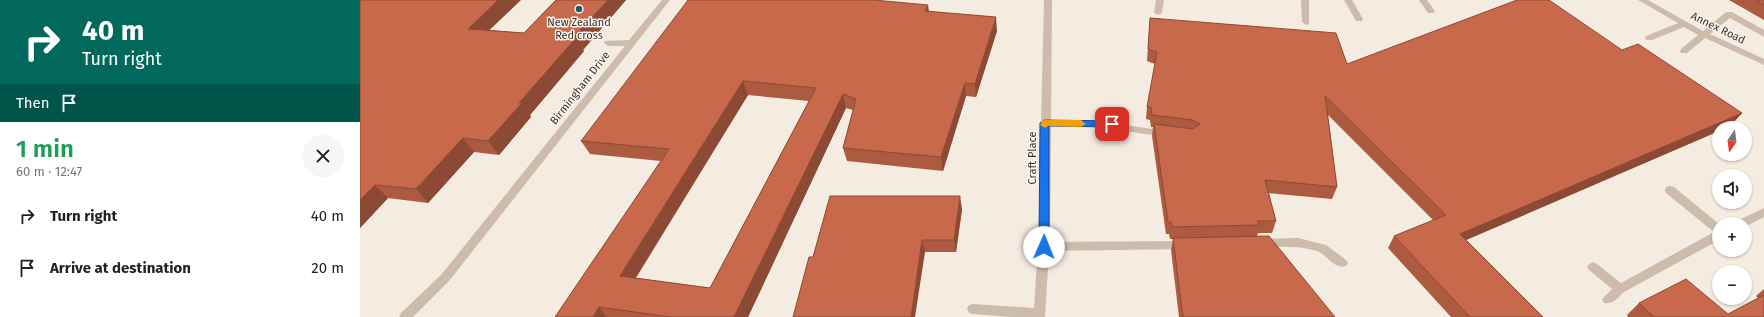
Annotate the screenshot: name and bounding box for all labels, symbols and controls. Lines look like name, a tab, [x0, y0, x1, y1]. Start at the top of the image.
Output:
marker: New Zealand Red cross	[574, 4, 584, 14]
street label: Annex Road	[1689, 9, 1747, 47]
text: 40 m	[82, 14, 145, 47]
icon: right	[16, 16, 68, 68]
place label: New Zealand Red cross	[547, 16, 611, 42]
text: Turn right	[82, 48, 162, 70]
street label: Birmingham Drive	[547, 49, 613, 127]
icon: arrive	[58, 92, 80, 114]
text: Then	[16, 94, 50, 112]
pin	[1095, 107, 1129, 141]
icon: arrive	[1101, 113, 1123, 135]
north arrow	[1712, 121, 1752, 161]
map controls	[1712, 121, 1752, 305]
street label: Craft Place	[1026, 132, 1039, 184]
text: 1 min	[16, 135, 74, 163]
button: close	[302, 135, 344, 177]
text: 60 m · 12:47	[16, 164, 82, 179]
button: sound	[1712, 169, 1752, 209]
icon: right	[16, 205, 38, 227]
text: Turn right	[50, 207, 117, 225]
text: 40 m	[311, 207, 344, 225]
button: +	[1712, 217, 1752, 257]
position arrow	[1023, 226, 1065, 268]
icon: arrive	[16, 257, 38, 279]
text: Arrive at destination	[50, 259, 191, 277]
text: 20 m	[311, 259, 344, 277]
button: −	[1712, 265, 1752, 305]

